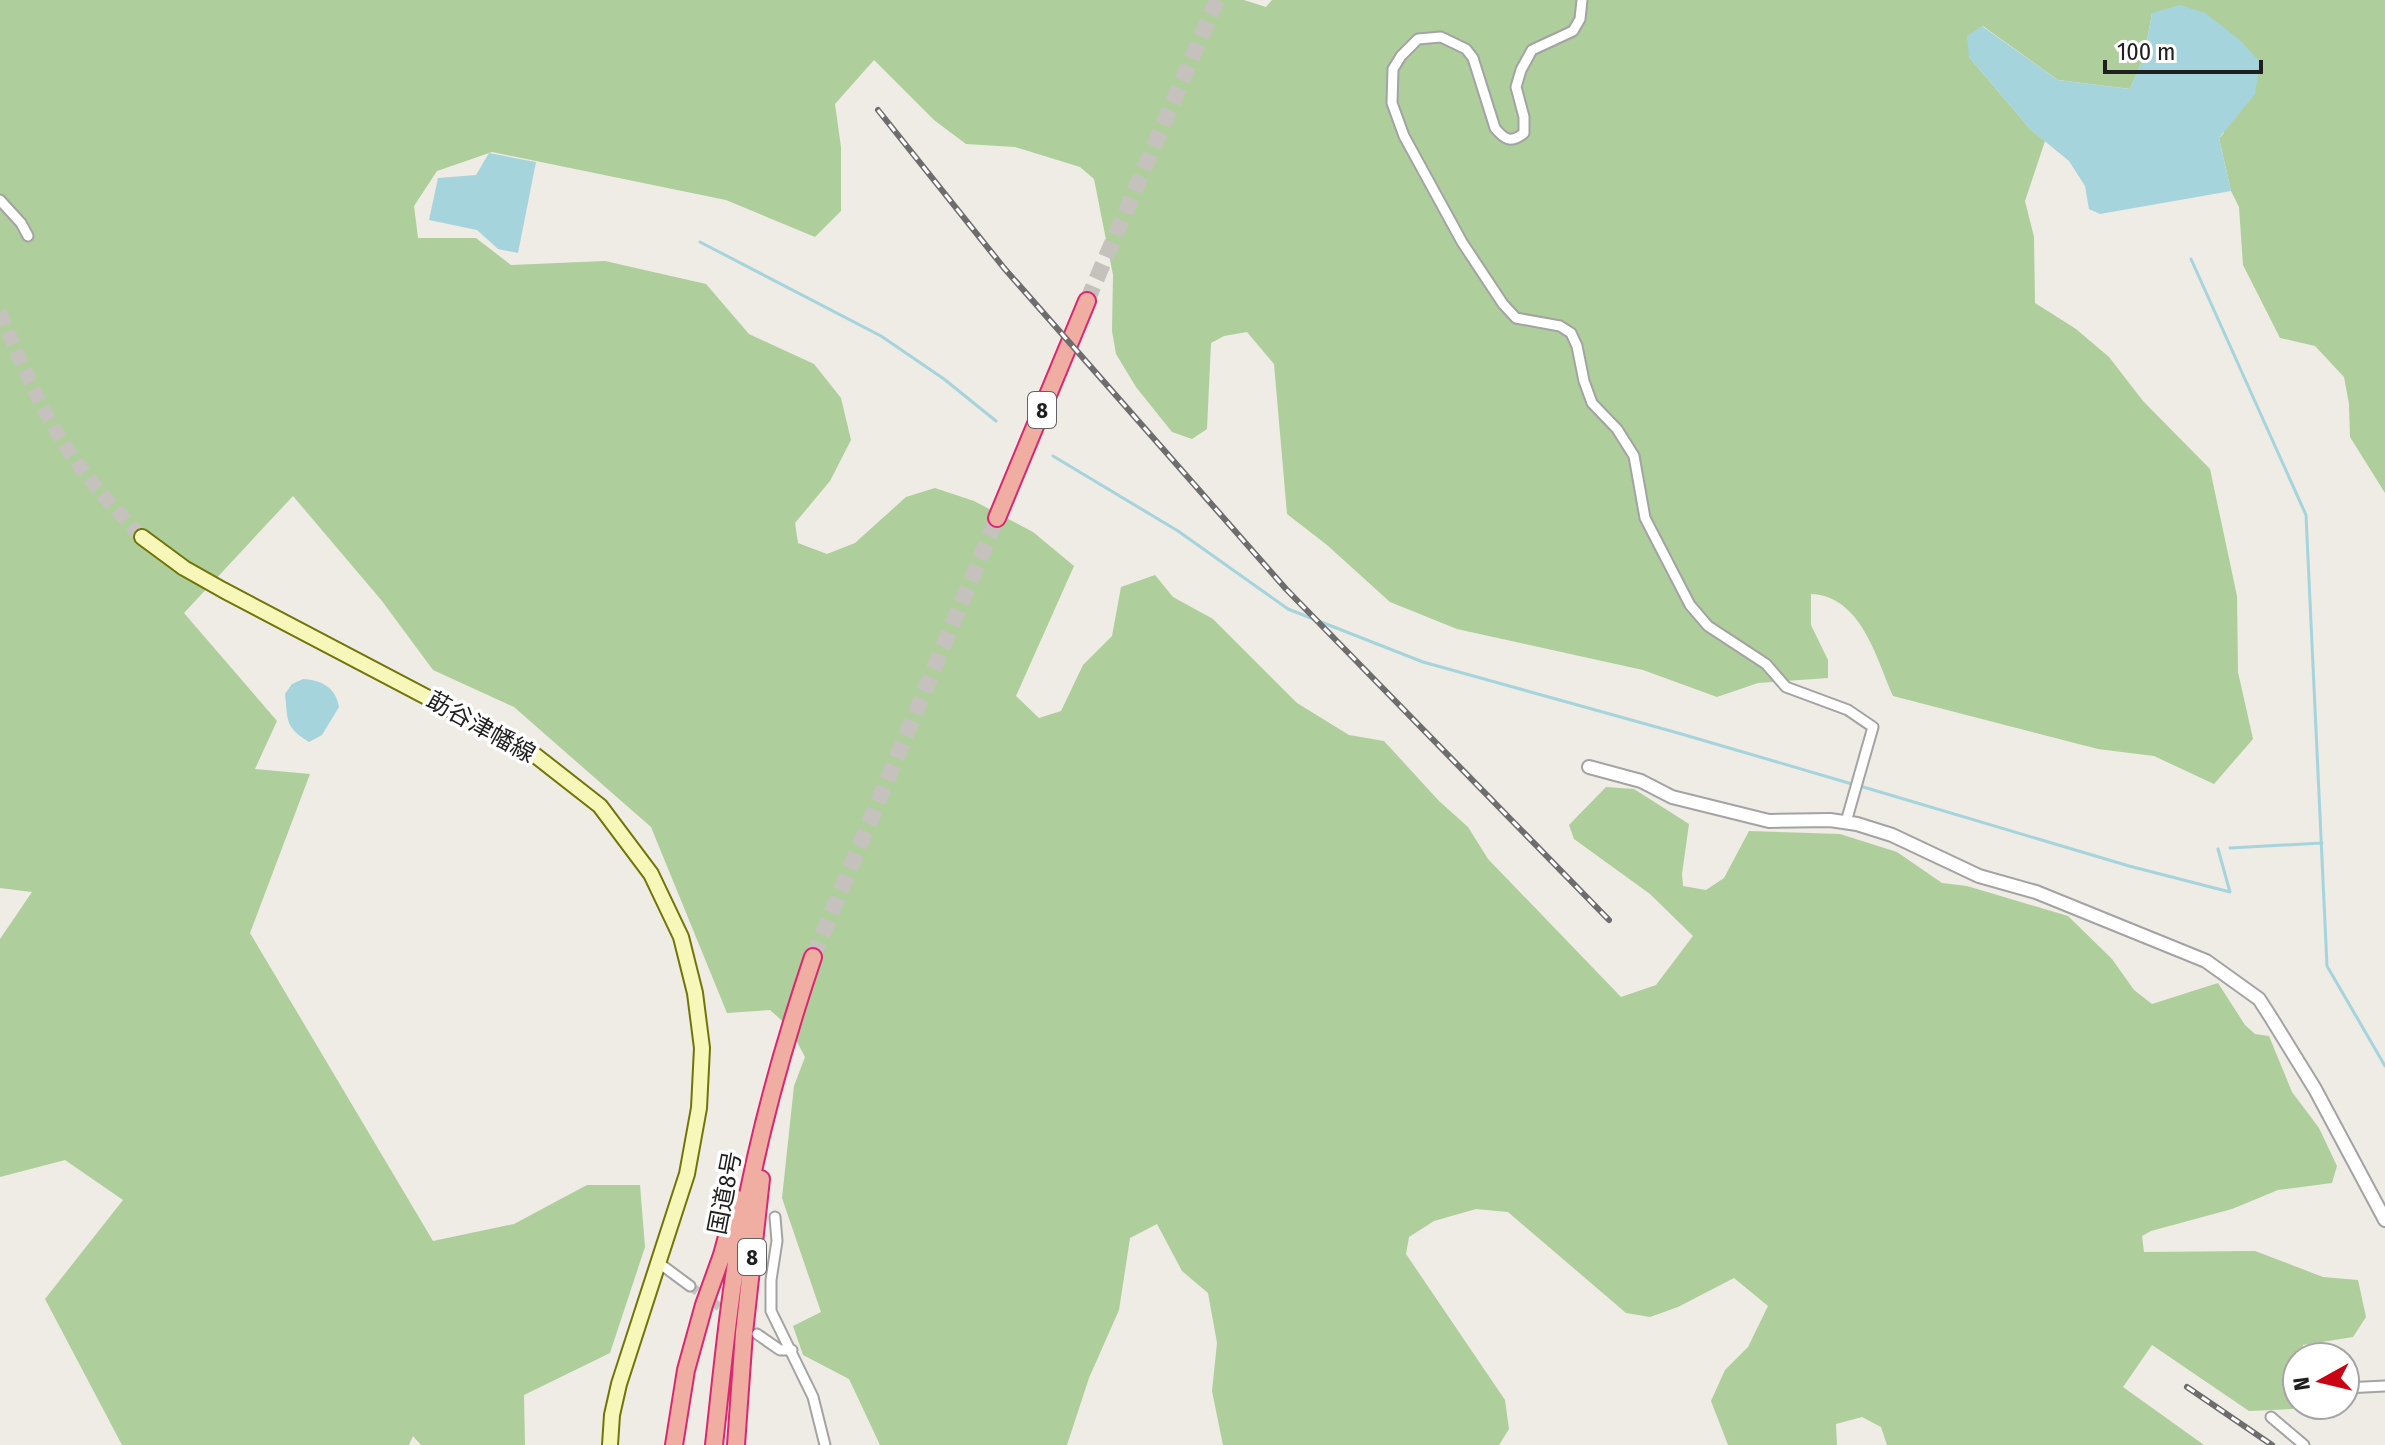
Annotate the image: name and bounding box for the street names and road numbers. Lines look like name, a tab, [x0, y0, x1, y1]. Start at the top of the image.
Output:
road number: 8	[1028, 392, 1056, 428]
street label: 莇谷津幡線	[422, 686, 540, 768]
street label: 国道8号	[703, 1149, 747, 1237]
road number: 8	[738, 1239, 766, 1275]

